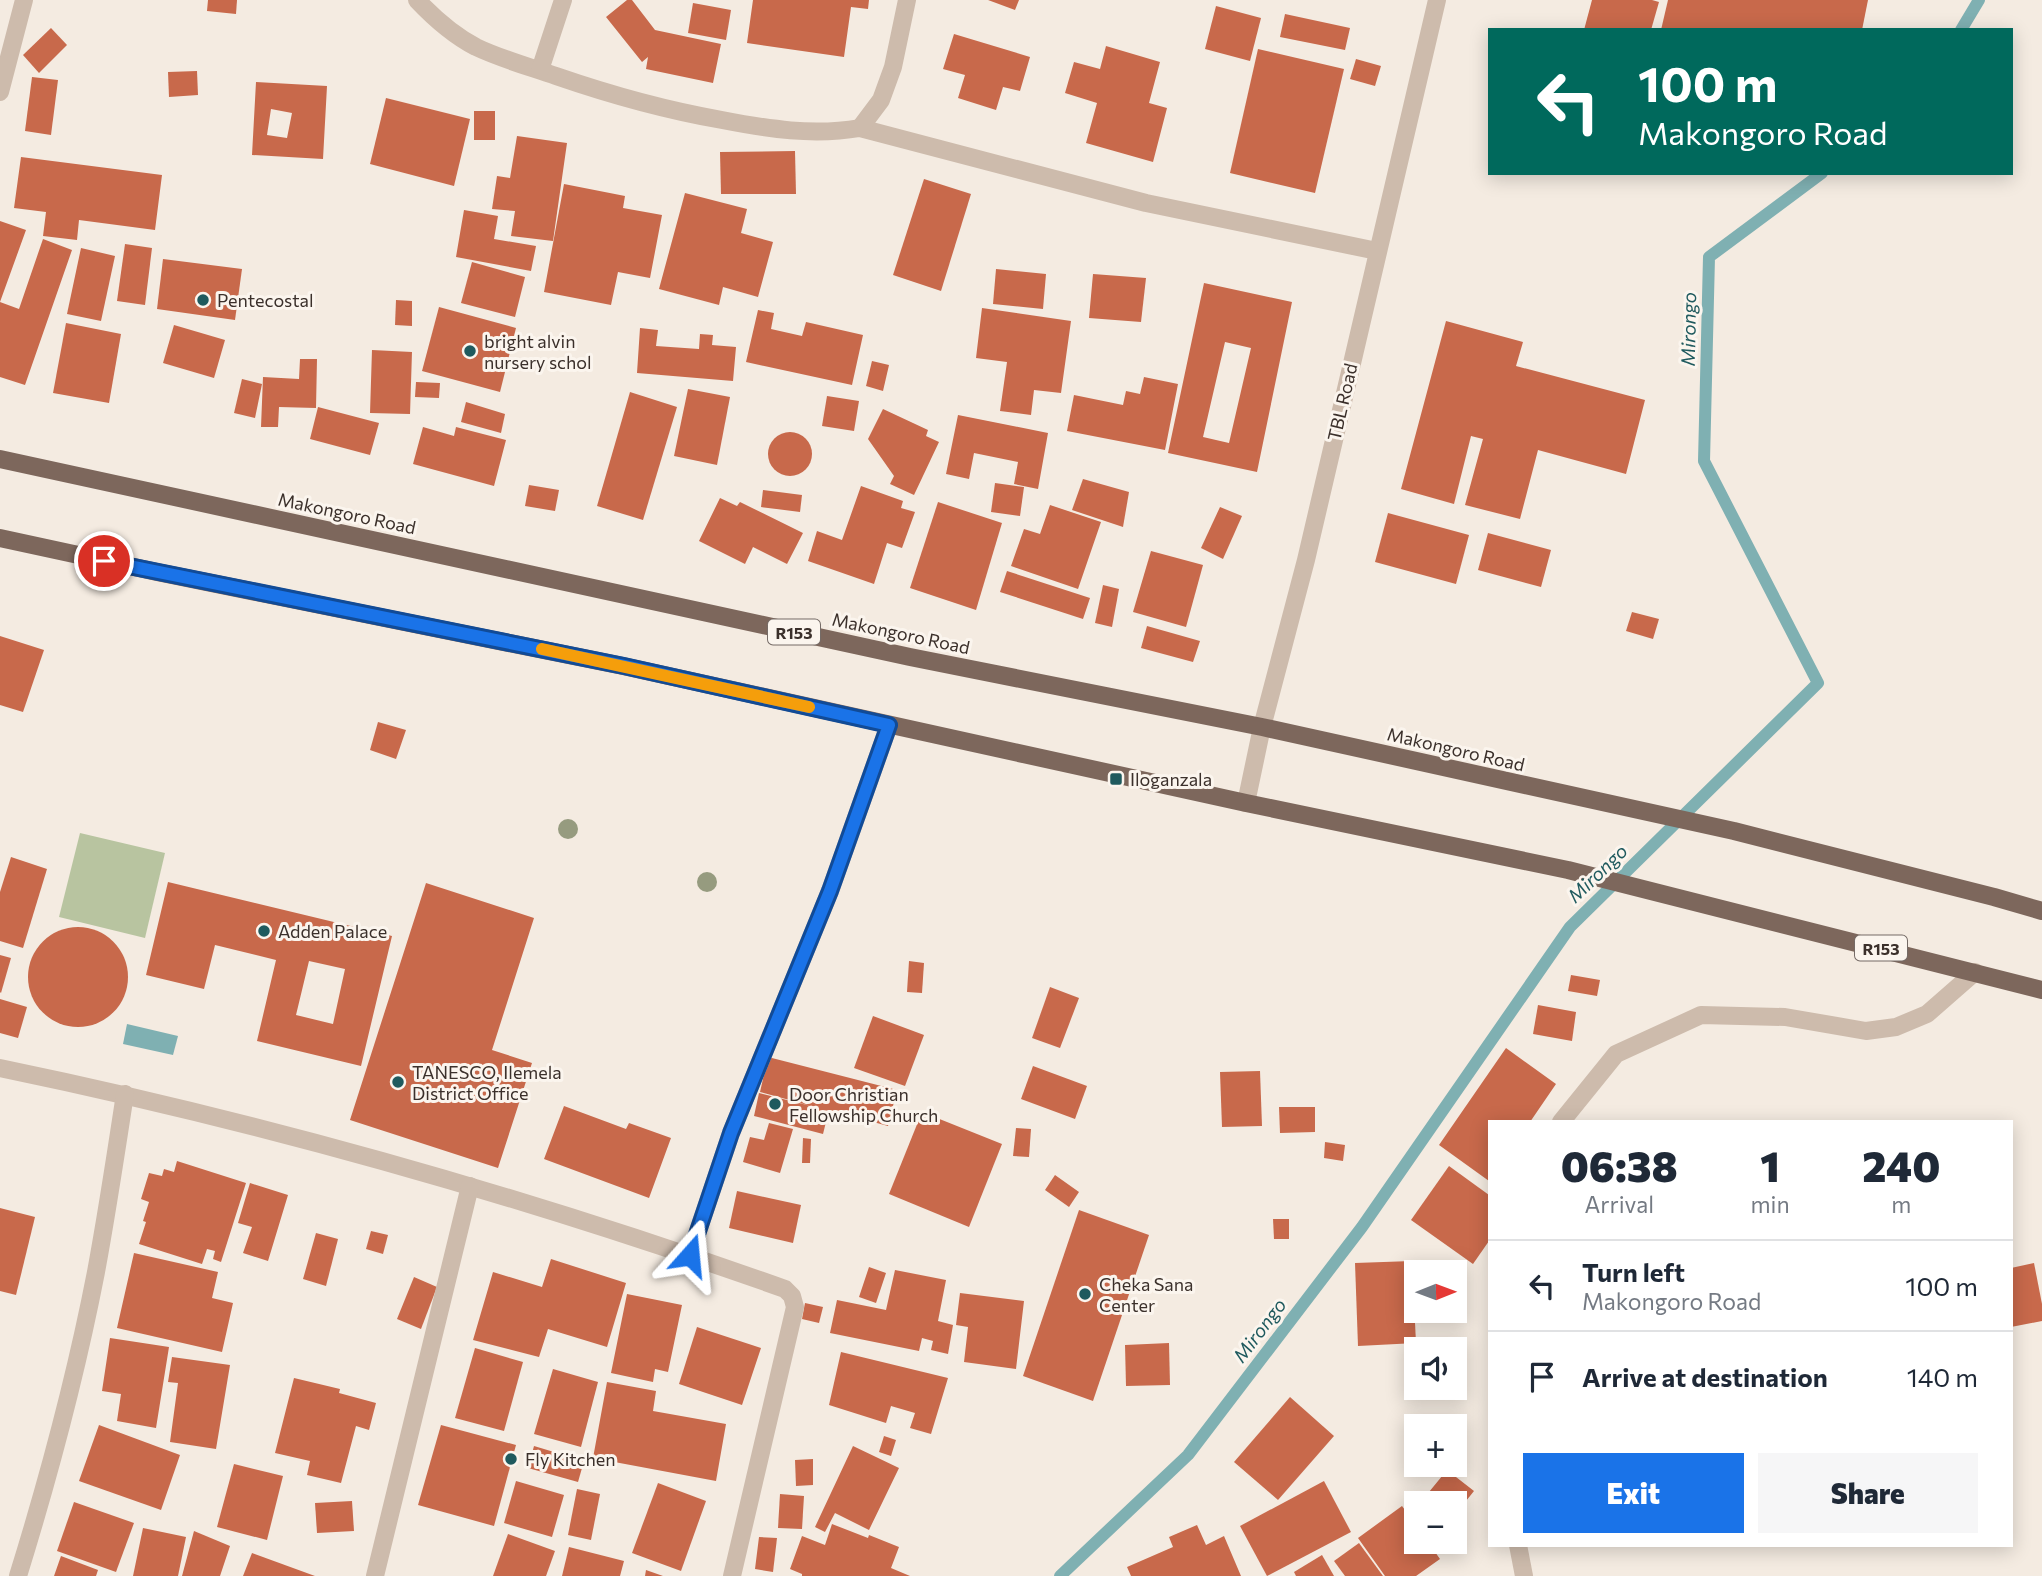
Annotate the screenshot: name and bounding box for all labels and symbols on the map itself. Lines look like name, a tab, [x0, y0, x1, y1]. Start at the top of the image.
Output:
place label: Pentecostal	[217, 289, 314, 311]
marker: Pentecostal	[195, 292, 211, 308]
water label: Mirongo	[1676, 292, 1700, 366]
place label: bright alvin nursery schol	[484, 330, 592, 373]
marker: bright alvin nursery schol	[462, 343, 478, 359]
street label: TBL Road	[1322, 361, 1362, 443]
street label: Makongoro Road	[276, 488, 418, 538]
pin	[74, 531, 134, 591]
street label: Makongoro Road	[830, 608, 972, 658]
road number: R153	[768, 620, 820, 645]
street label: Makongoro Road	[1385, 722, 1527, 776]
place label: Iloganzala	[1130, 768, 1212, 790]
marker: Iloganzala	[1108, 771, 1124, 787]
water label: Mirongo	[1562, 839, 1632, 907]
place label: Adden Palace	[278, 920, 387, 942]
marker: Adden Palace	[256, 923, 272, 939]
road number: R153	[1855, 936, 1907, 960]
place label: TANESCO, Ilemela District Office	[412, 1061, 562, 1104]
marker: TANESCO, Ilemela District Office	[390, 1074, 406, 1090]
place label: Door Christian Fellowship Church	[789, 1083, 938, 1126]
marker: Door Christian Fellowship Church	[767, 1096, 783, 1112]
position arrow	[653, 1218, 727, 1292]
north arrow	[1404, 1260, 1466, 1323]
place label: Cheka Sana Center	[1099, 1273, 1193, 1316]
marker: Cheka Sana Center	[1077, 1286, 1093, 1302]
water label: Mirongo	[1228, 1294, 1290, 1366]
place label: Fly Kitchen	[525, 1448, 616, 1470]
marker: Fly Kitchen	[503, 1451, 519, 1467]

